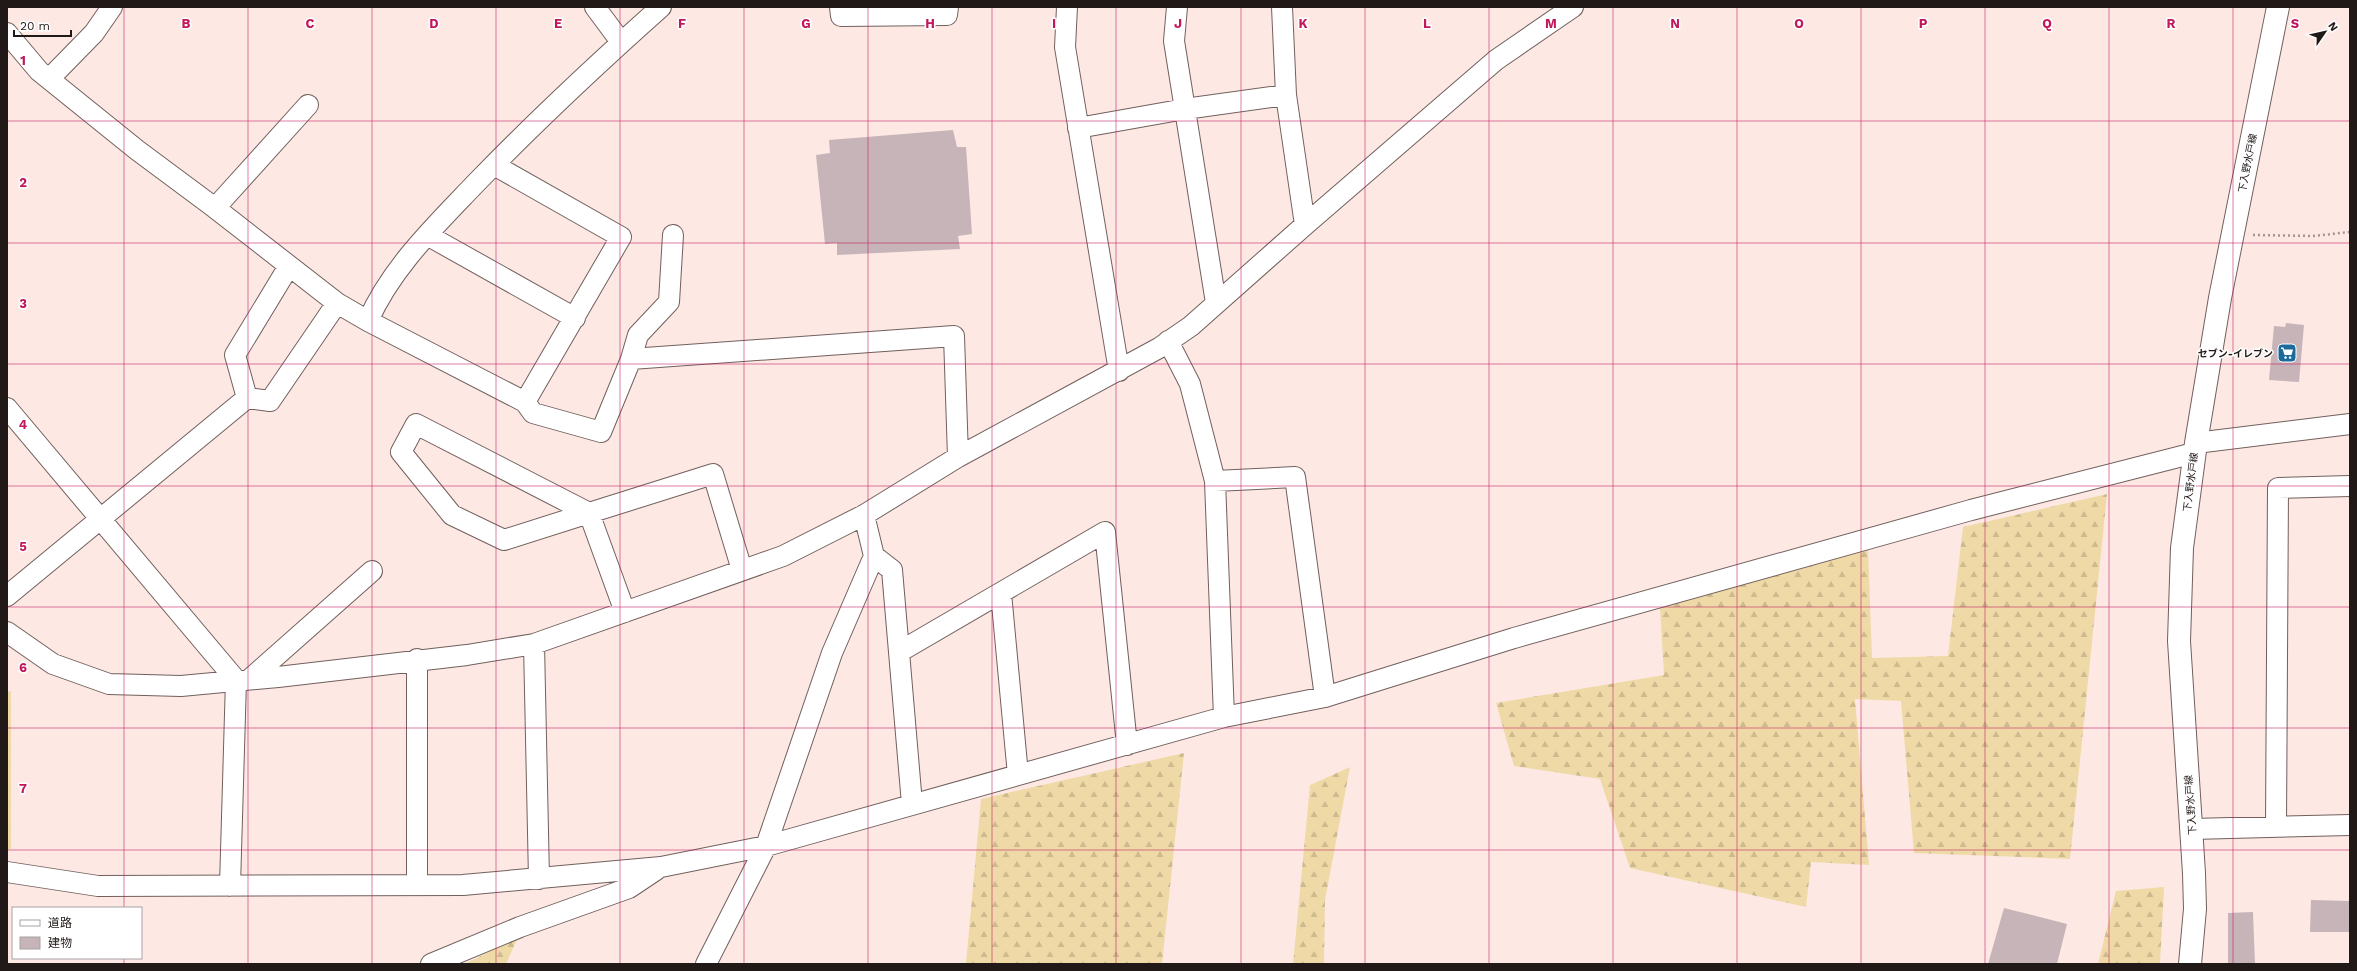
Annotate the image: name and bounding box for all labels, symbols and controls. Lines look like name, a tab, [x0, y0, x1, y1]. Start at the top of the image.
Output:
scale bar	[14, 12, 71, 38]
north arrow	[2305, 12, 2345, 52]
text: B	[182, 16, 191, 31]
text: C	[306, 16, 315, 31]
text: D	[429, 16, 439, 31]
text: E	[554, 16, 562, 31]
text: F	[678, 16, 686, 31]
text: G	[801, 16, 811, 31]
text: H	[925, 16, 935, 31]
text: I	[1052, 16, 1056, 31]
text: J	[1174, 16, 1182, 31]
text: K	[1298, 16, 1308, 31]
text: L	[1423, 16, 1431, 31]
text: M	[1545, 16, 1557, 31]
text: N	[1670, 16, 1680, 31]
text: O	[1794, 16, 1804, 31]
text: P	[1919, 16, 1928, 31]
text: Q	[2042, 16, 2052, 31]
text: R	[2167, 16, 2176, 31]
text: S	[2291, 16, 2300, 31]
text: 20 m	[20, 19, 50, 33]
text: N	[2325, 20, 2341, 34]
text: 1	[20, 53, 26, 68]
street label: 下入野水戸線	[2236, 133, 2259, 194]
text: 2	[19, 175, 27, 190]
text: 3	[19, 296, 27, 311]
supermarket icon: セブン-イレブン	[2276, 342, 2298, 364]
place label: セブン-イレブン	[2198, 348, 2273, 359]
text: 4	[19, 417, 28, 432]
street label: 下入野水戸線	[2181, 452, 2200, 513]
text: 5	[19, 539, 27, 554]
text: 6	[19, 660, 27, 675]
street label: 下入野水戸線	[2183, 775, 2198, 835]
text: 7	[19, 781, 27, 796]
legend	[12, 907, 142, 959]
text: 道路	[48, 916, 72, 930]
text: 建物	[48, 936, 72, 950]

